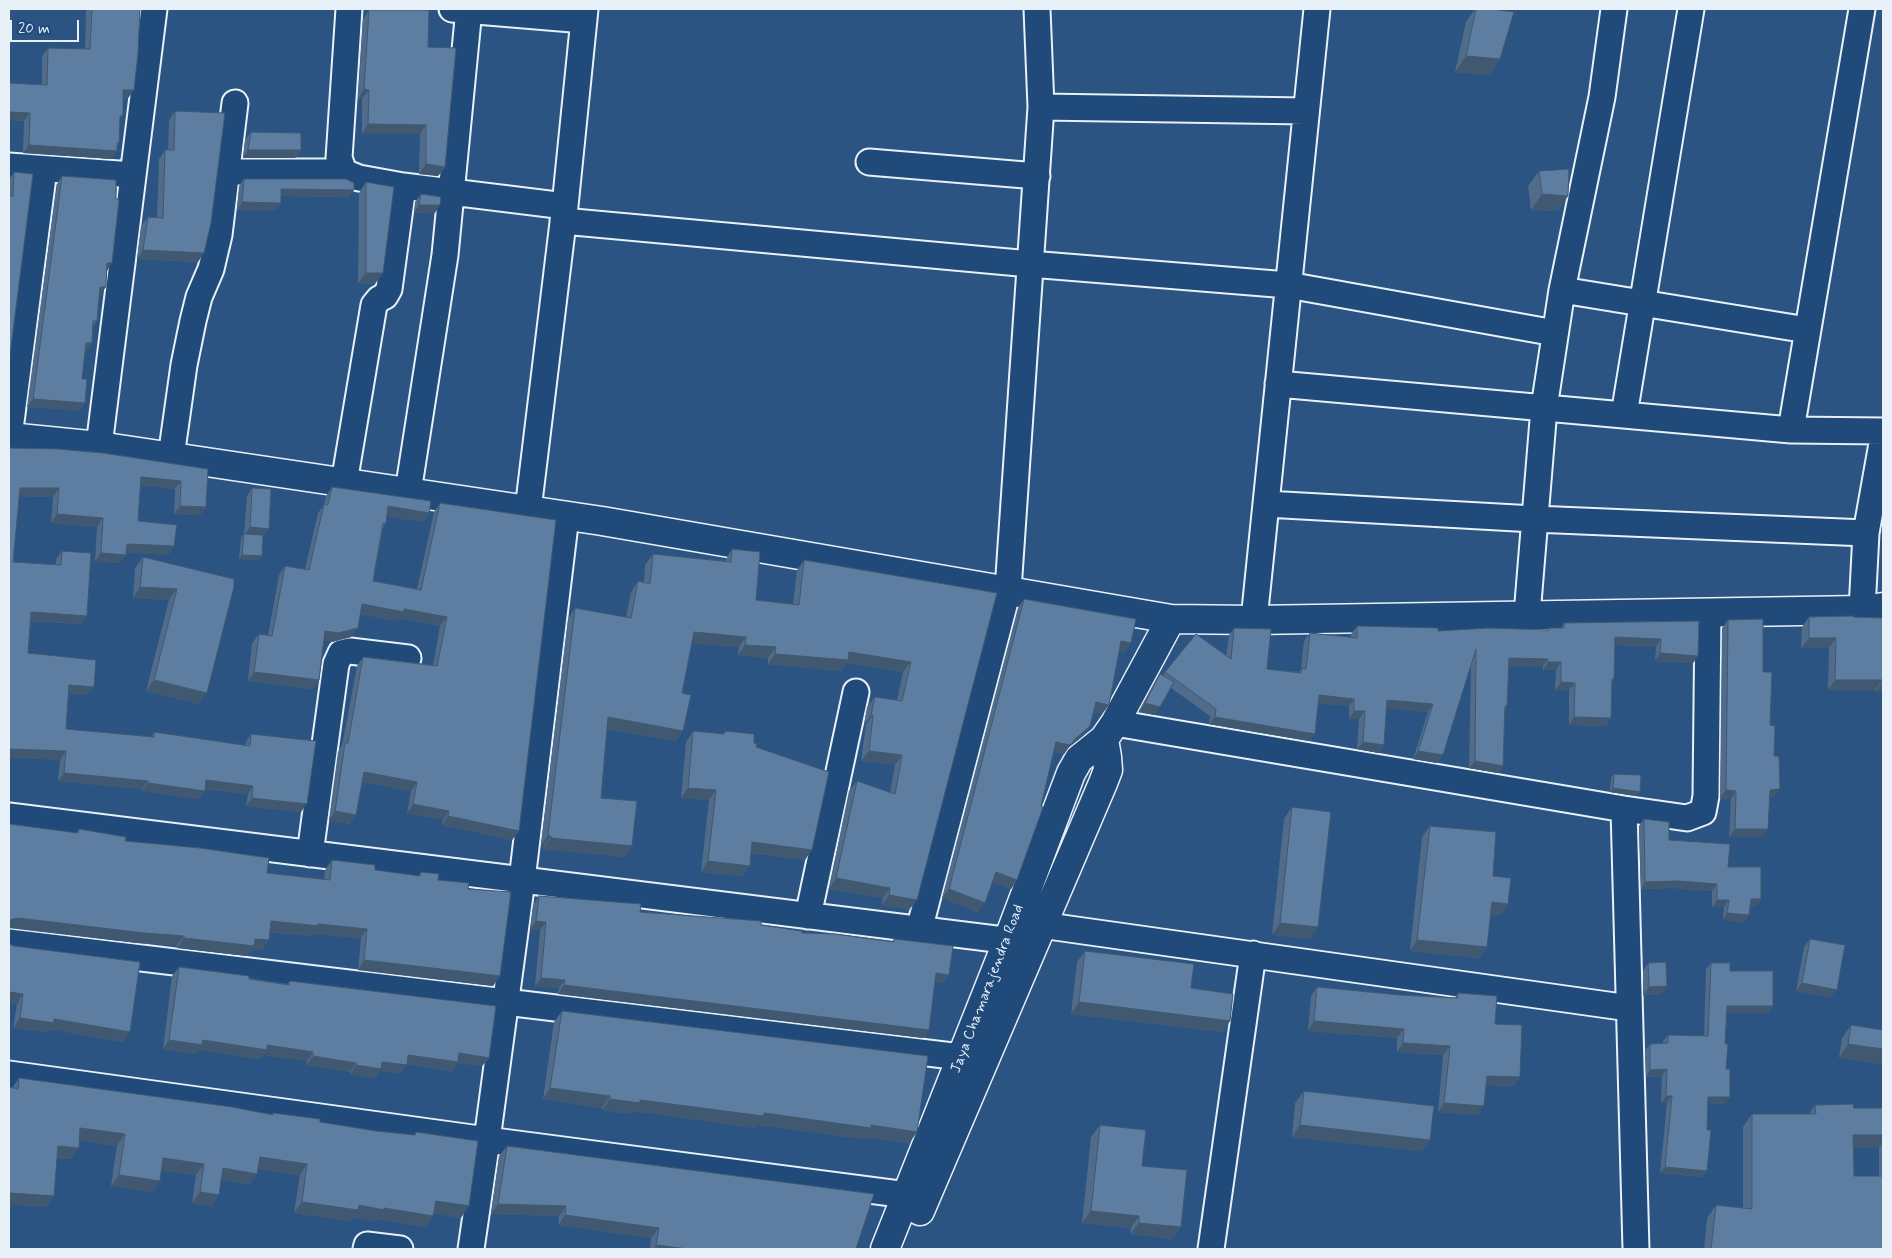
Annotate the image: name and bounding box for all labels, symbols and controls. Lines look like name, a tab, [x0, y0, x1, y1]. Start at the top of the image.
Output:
scale bar	[12, 10, 81, 42]
text: 20 m	[18, 19, 50, 39]
street label: Jaya Chamarajendra Road	[947, 902, 1029, 1076]

